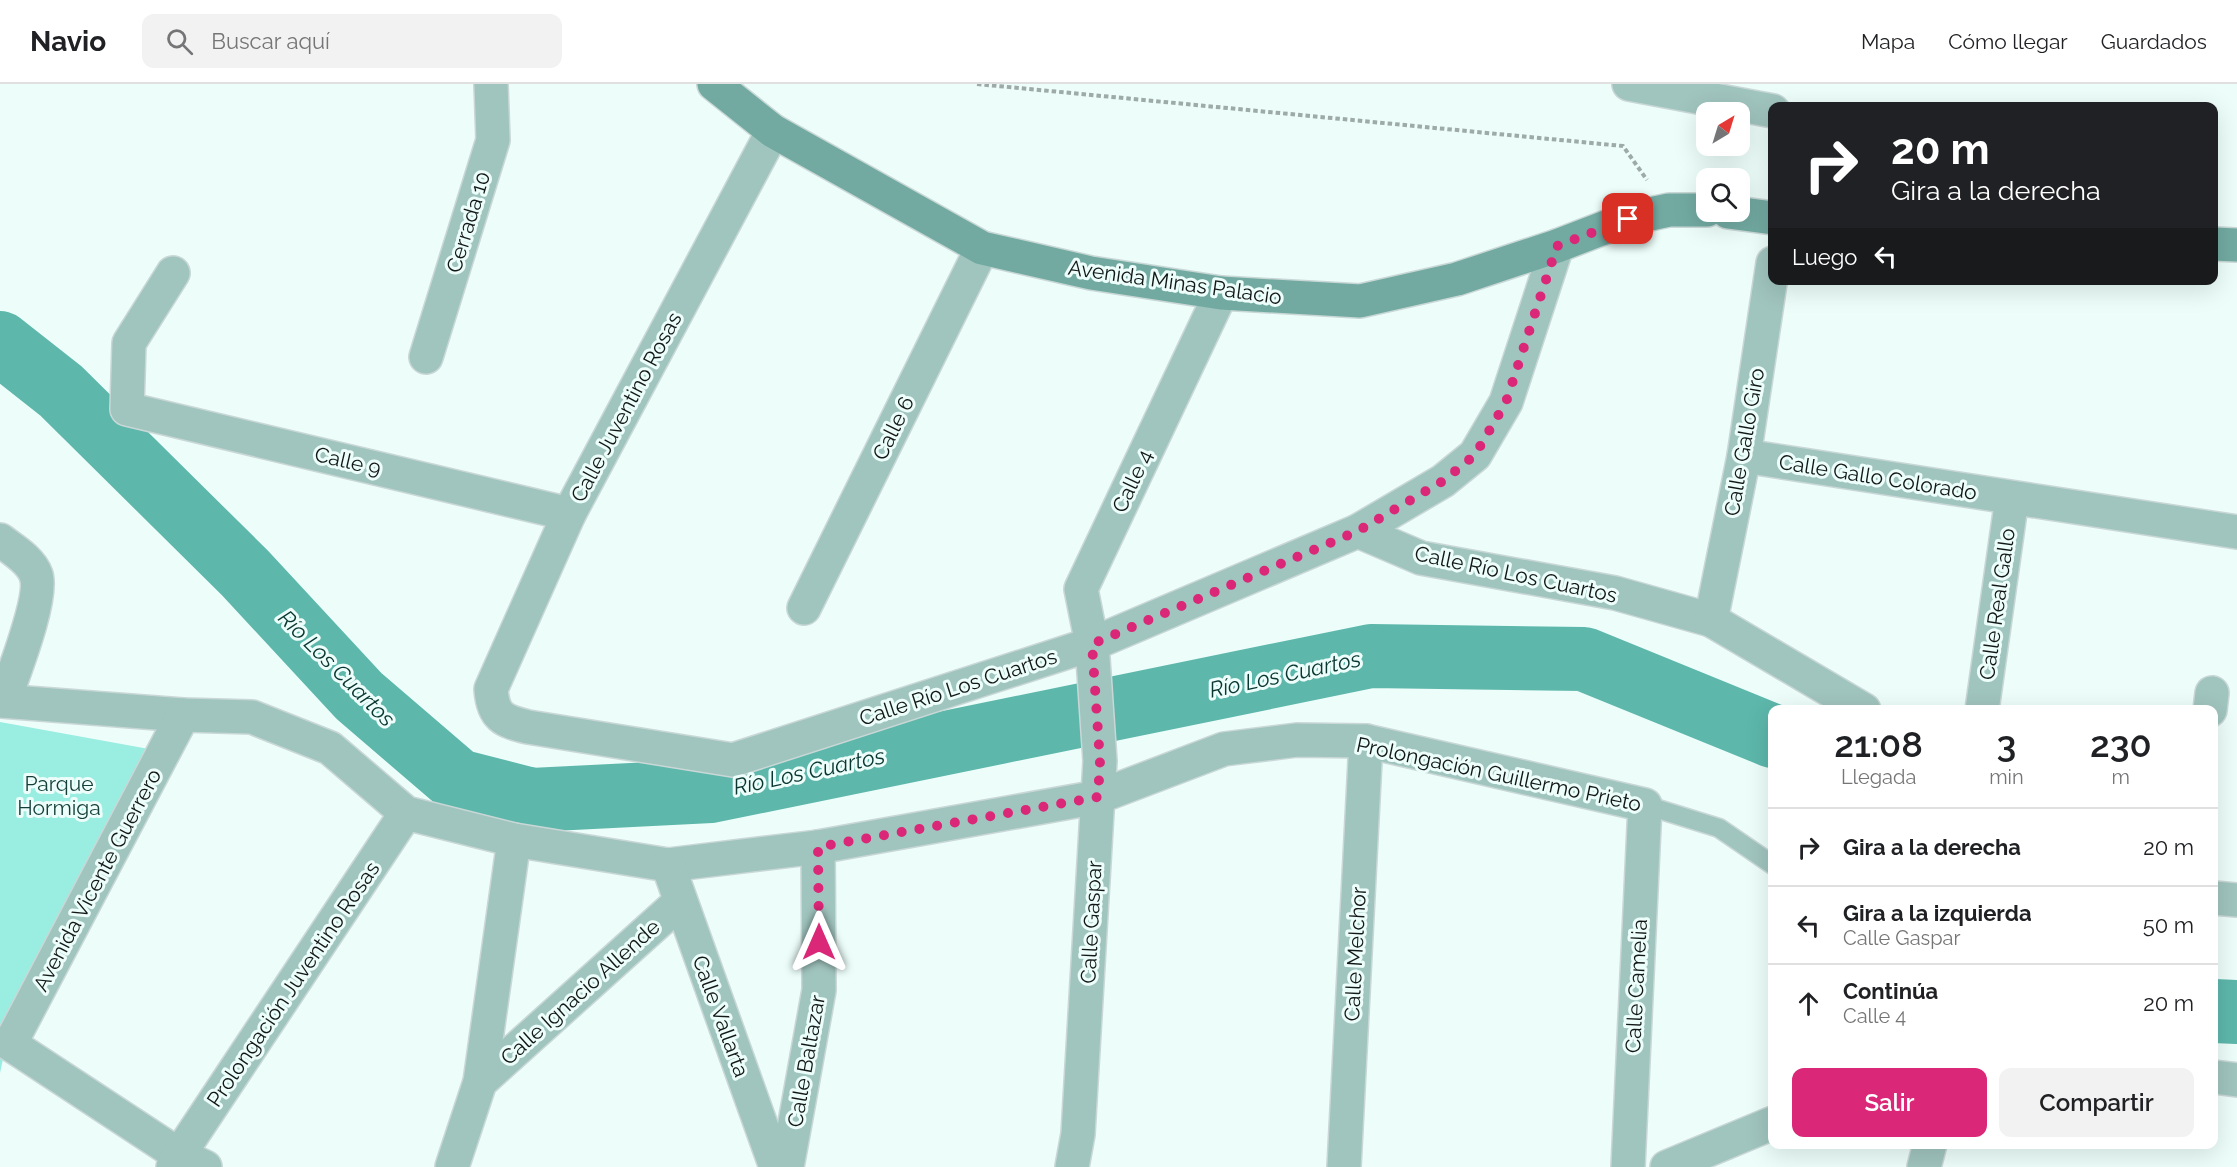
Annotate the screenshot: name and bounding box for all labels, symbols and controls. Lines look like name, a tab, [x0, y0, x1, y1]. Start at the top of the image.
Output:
search box	[142, 14, 562, 68]
text: Navio	[30, 25, 106, 58]
icon: search	[163, 25, 196, 58]
text: Buscar aquí	[211, 28, 330, 54]
text: Mapa	[1861, 29, 1915, 54]
text: Cómo llegar	[1948, 29, 2068, 54]
text: Guardados	[2101, 29, 2207, 54]
north arrow	[1696, 102, 1750, 156]
map controls	[1696, 102, 1750, 222]
text: 20 m	[1891, 125, 1990, 174]
icon: right	[1792, 126, 1870, 204]
street label: Cerrada 10	[441, 168, 495, 276]
button: search	[1696, 168, 1750, 222]
text: Gira a la derecha	[1891, 175, 2101, 206]
pin	[1602, 193, 1653, 244]
icon: arrive	[1611, 202, 1644, 235]
icon: left	[1869, 240, 1902, 273]
text: Luego	[1792, 244, 1857, 270]
street label: Avenida Minas Palacio	[1066, 255, 1284, 309]
street label: Calle Juventino Rosas	[565, 308, 687, 506]
street label: Calle Gallo Giro	[1719, 366, 1769, 518]
street label: Calle 6	[867, 392, 919, 464]
street label: Calle 9	[312, 441, 384, 481]
street label: Calle 4	[1107, 446, 1157, 516]
street label: Calle Gallo Colorado	[1777, 449, 1979, 505]
street label: Calle Real Gallo	[1974, 527, 2020, 681]
street label: Calle Río Los Cuartos	[1413, 540, 1619, 608]
water label: Río Los Cuartos	[273, 604, 401, 732]
street label: Calle Río Los Cuartos	[856, 643, 1060, 731]
water label: Río Los Cuartos	[1207, 645, 1363, 703]
text: 21:08	[1834, 723, 1923, 765]
text: 3	[1997, 723, 2016, 765]
text: 230	[2090, 723, 2152, 765]
street label: Prolongación Guillermo Prieto	[1354, 732, 1644, 816]
water label: Río Los Cuartos	[731, 742, 887, 800]
street label: Avenida Vicente Guerrero	[28, 765, 166, 995]
text: Llegada	[1841, 765, 1916, 789]
text: min	[1989, 765, 2024, 789]
text: m	[2112, 765, 2130, 789]
park label: Parque Hormiga	[17, 771, 101, 820]
icon: right	[1792, 831, 1825, 864]
text: Gira a la derecha	[1843, 834, 2021, 860]
text: 20 m	[2143, 834, 2194, 860]
street label: Prolongación Juventino Rosas	[202, 857, 384, 1111]
street label: Calle Gaspar	[1075, 859, 1107, 984]
street label: Calle Melchor	[1339, 885, 1371, 1022]
text: Gira a la izquierda	[1843, 900, 2032, 926]
icon: left	[1792, 909, 1825, 942]
position arrow	[787, 910, 851, 974]
text: 50 m	[2143, 912, 2194, 938]
street label: Calle Ignacio Allende	[495, 914, 665, 1070]
street label: Calle Camelia	[1620, 918, 1652, 1054]
text: Calle Gaspar	[1843, 926, 1960, 950]
street label: Calle Vallarta	[687, 952, 755, 1080]
text: Continúa	[1843, 978, 1938, 1004]
icon: ahead	[1792, 987, 1825, 1020]
text: 20 m	[2143, 990, 2194, 1016]
street label: Calle Baltazar	[782, 992, 830, 1129]
text: Calle 4	[1843, 1004, 1906, 1028]
button: Salir	[1792, 1068, 1987, 1137]
button: Compartir	[1999, 1068, 2194, 1137]

